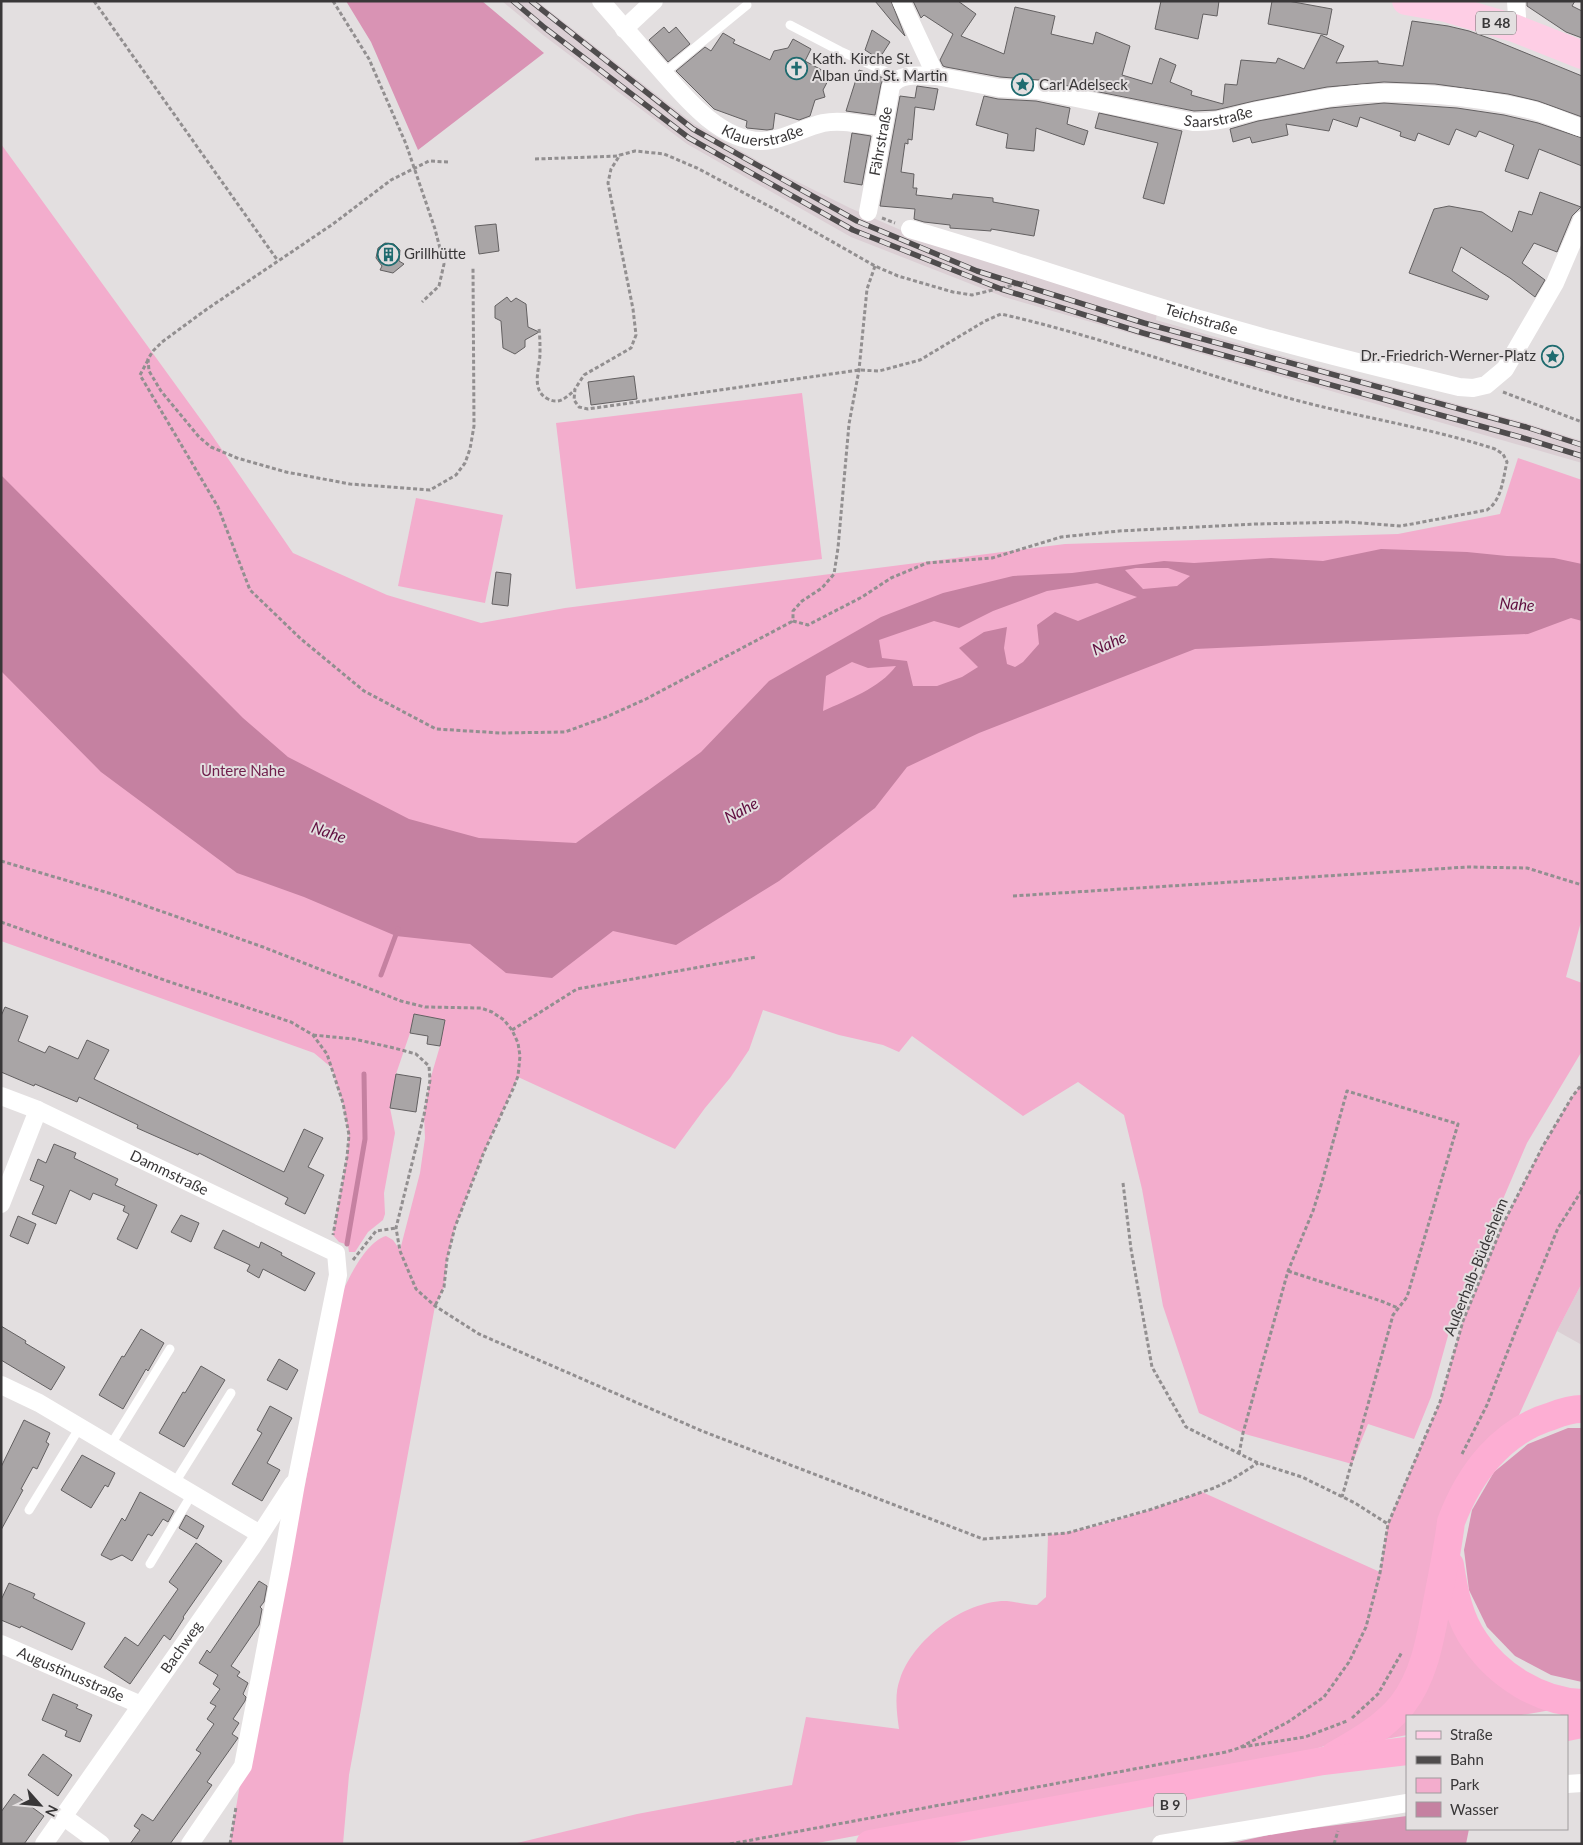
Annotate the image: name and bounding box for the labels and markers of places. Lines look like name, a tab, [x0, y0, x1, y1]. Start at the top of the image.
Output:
place label: Kath. Kirche St. Alban und St. Martin	[812, 49, 948, 84]
church icon: Kath. Kirche St. Alban und St. Martin	[784, 56, 808, 80]
place icon: Carl Adelseck	[1011, 73, 1035, 97]
place label: Carl Adelseck	[1039, 75, 1128, 93]
building icon: Grillhütte	[376, 242, 400, 266]
place label: Grillhütte	[404, 244, 466, 262]
place icon: Dr.-Friedrich-Werner-Platz	[1540, 344, 1564, 368]
place label: Dr.-Friedrich-Werner-Platz	[1361, 346, 1536, 364]

